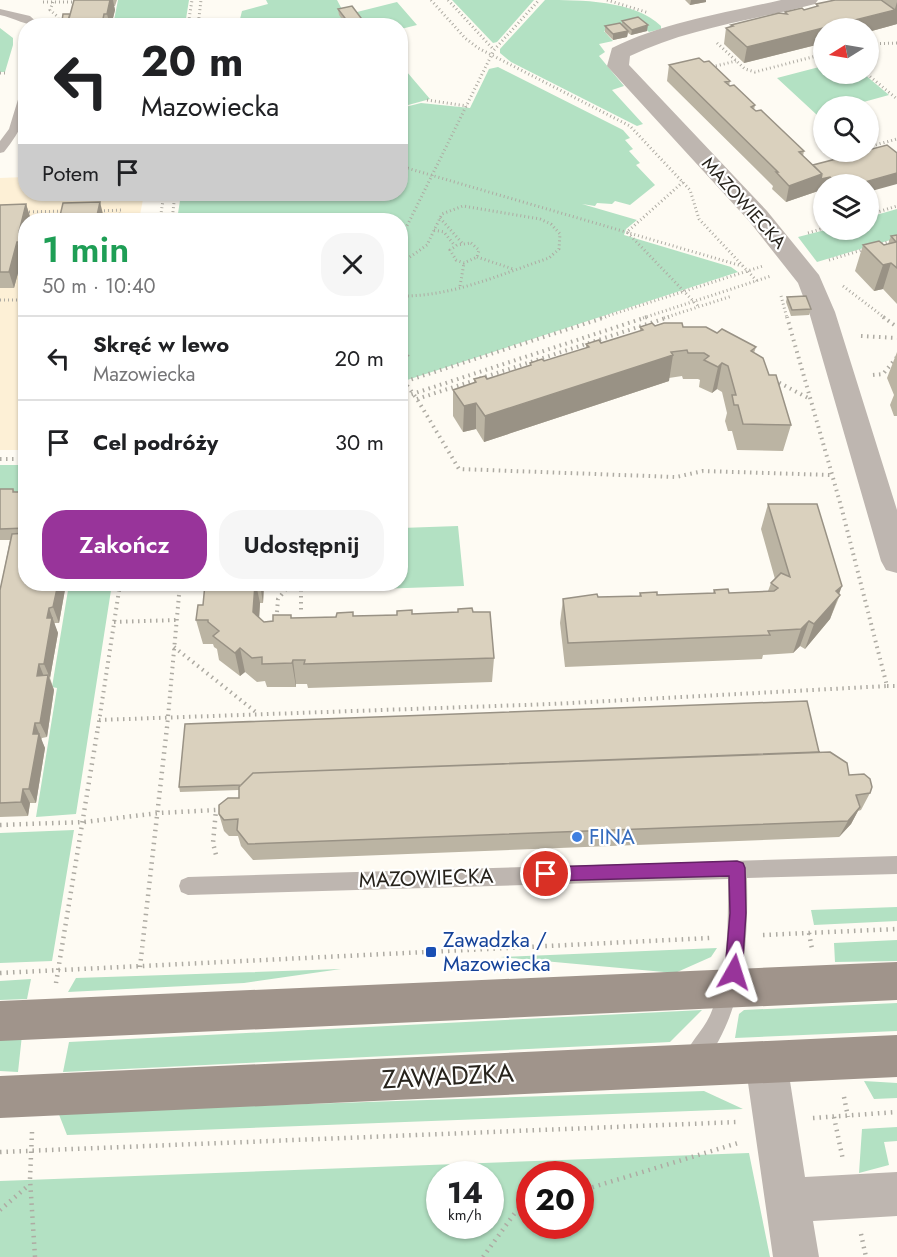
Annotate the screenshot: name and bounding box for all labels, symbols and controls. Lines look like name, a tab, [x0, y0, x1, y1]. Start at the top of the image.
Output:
north arrow	[813, 18, 879, 84]
map controls	[813, 18, 879, 240]
text: 20 m	[141, 31, 243, 92]
icon: left	[42, 42, 120, 120]
text: Mazowiecka	[141, 87, 279, 126]
button: search	[813, 96, 879, 162]
street label: MAZOWIECKA	[696, 151, 792, 255]
icon: arrive	[111, 156, 144, 189]
text: Potem	[42, 157, 99, 189]
button: layers	[813, 174, 879, 240]
text: 1 min	[42, 223, 129, 275]
button: close	[321, 233, 384, 296]
text: 50 m · 10:40	[42, 272, 156, 301]
text: Skręć w lewo	[93, 328, 229, 360]
icon: left	[42, 342, 75, 375]
text: 20 m	[335, 342, 384, 374]
text: Mazowiecka	[93, 360, 195, 389]
icon: arrive	[42, 426, 75, 459]
text: Cel podróży	[93, 426, 218, 458]
text: 30 m	[335, 426, 384, 458]
button: Zakończ	[42, 510, 207, 579]
button: Udostępnij	[219, 510, 384, 579]
place label: FINA	[589, 822, 635, 852]
marker: FINA	[570, 830, 584, 844]
pin	[520, 848, 571, 899]
icon: arrive	[529, 857, 562, 890]
street label: MAZOWIECKA	[358, 861, 494, 895]
place label: Zawadzka / Mazowiecka	[443, 925, 551, 979]
position arrow	[702, 940, 766, 1004]
marker: Zawadzka / Mazowiecka	[424, 945, 438, 959]
street label: ZAWADZKA	[381, 1054, 516, 1098]
speed limit sign: 20	[516, 1161, 594, 1239]
text: 14	[447, 1171, 483, 1214]
text: km/h	[448, 1204, 482, 1226]

